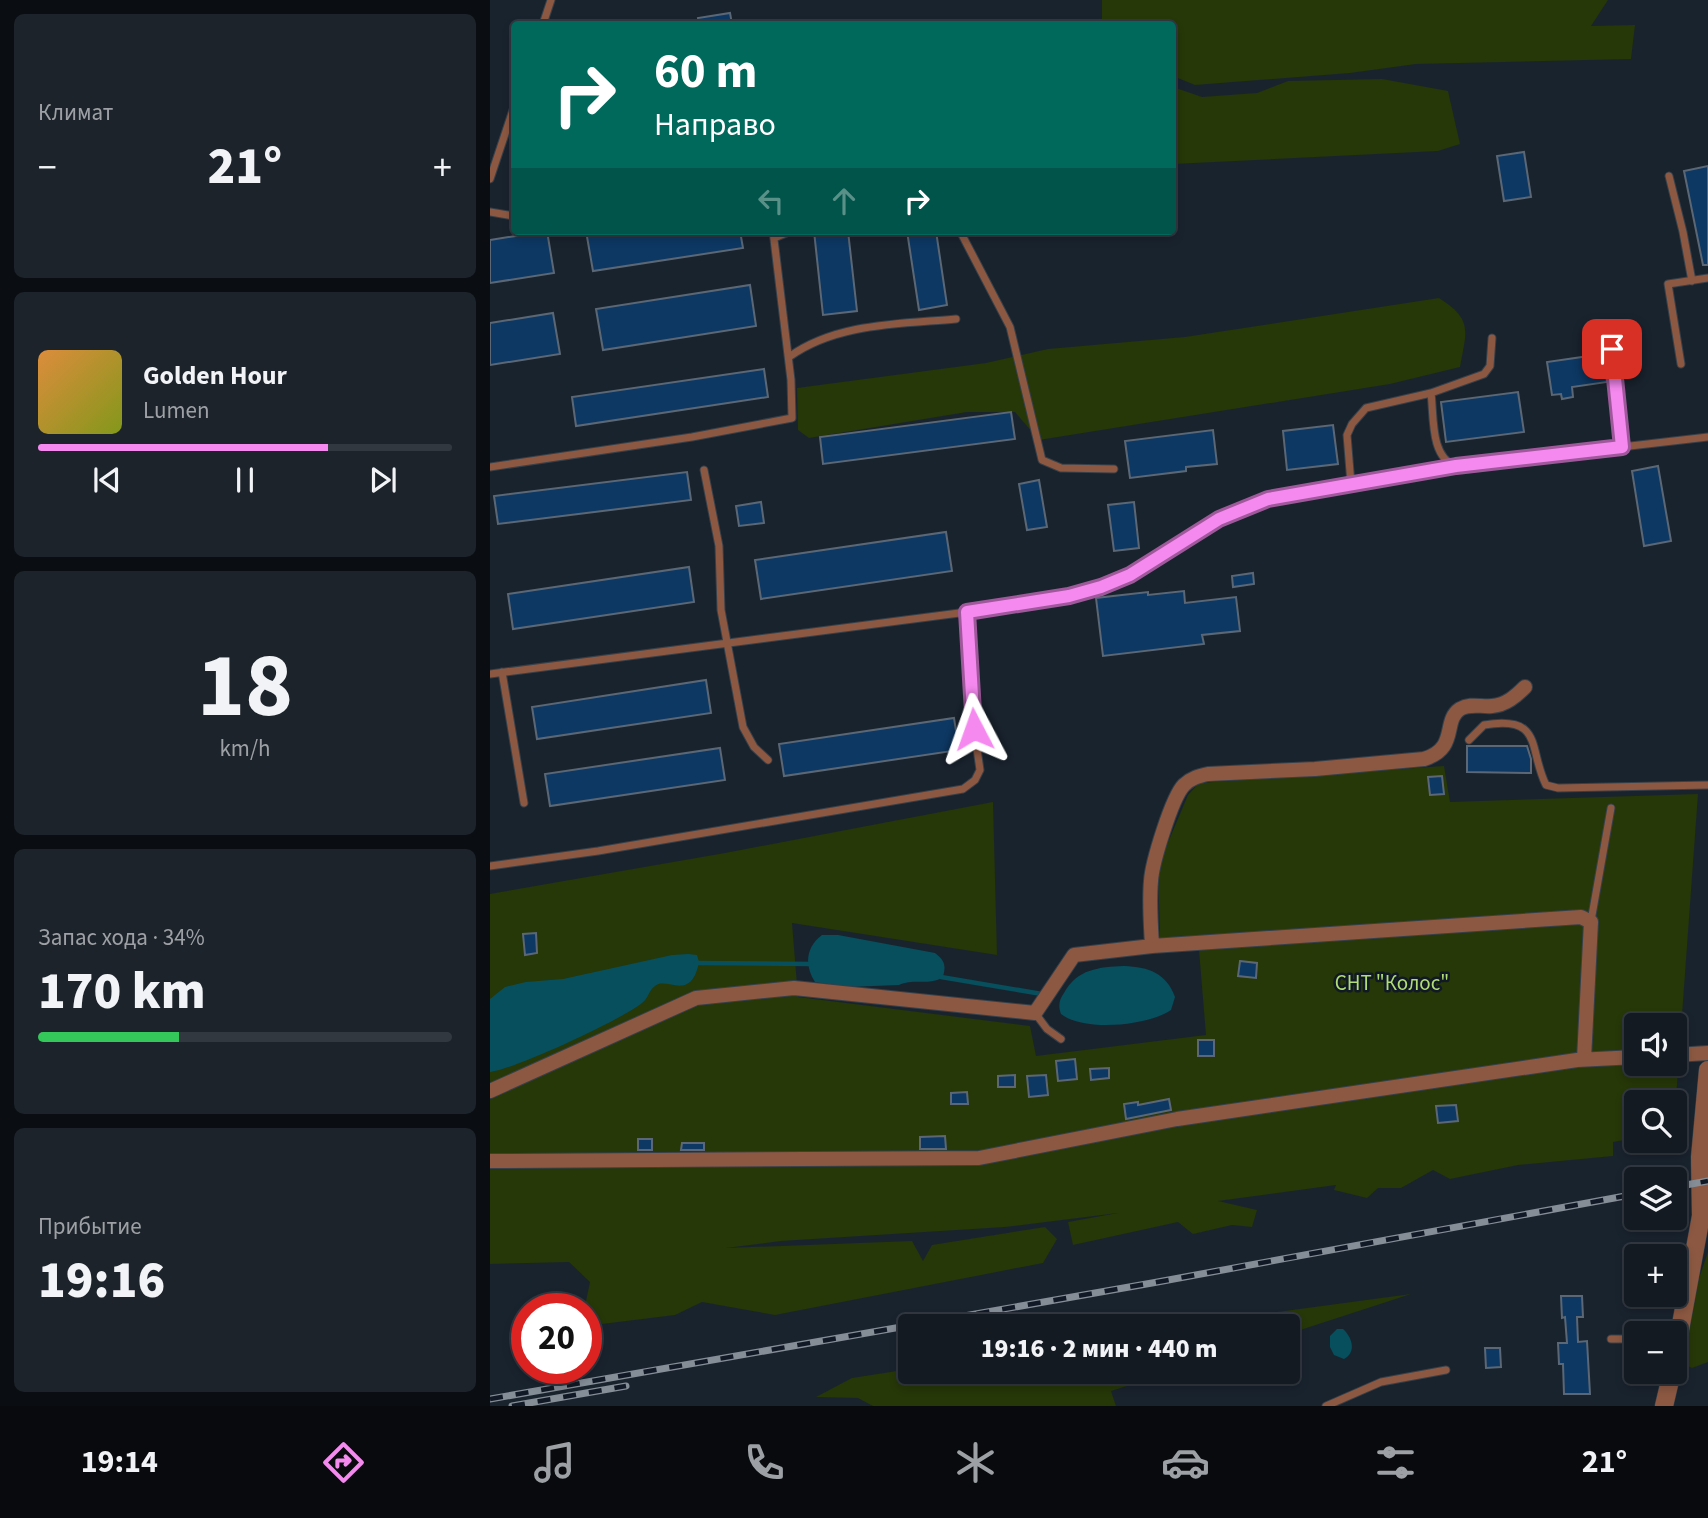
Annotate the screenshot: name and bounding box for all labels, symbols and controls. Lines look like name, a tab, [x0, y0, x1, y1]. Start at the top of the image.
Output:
text: 60 m	[654, 37, 758, 107]
icon: right	[539, 49, 630, 140]
text: Климат	[38, 96, 113, 129]
text: Направо	[654, 102, 776, 148]
text: 21°	[208, 130, 282, 204]
text: −	[38, 141, 57, 195]
text: +	[433, 141, 452, 195]
icon: left	[752, 182, 790, 220]
icon: ahead	[825, 182, 863, 220]
icon: right	[898, 182, 936, 220]
pin	[1582, 319, 1642, 379]
icon: arrive	[1593, 330, 1631, 368]
text: Golden Hour	[143, 357, 287, 394]
text: Lumen	[143, 394, 210, 427]
icon: previous	[88, 461, 126, 499]
icon: pause	[226, 461, 264, 499]
icon: next	[364, 461, 402, 499]
text: 18	[197, 622, 293, 751]
position arrow	[937, 692, 1011, 766]
text: km/h	[219, 732, 271, 765]
text: Запас хода · 34%	[38, 921, 205, 954]
text: 170 km	[38, 955, 206, 1029]
park label: СНТ "Колос"	[1335, 968, 1449, 998]
map controls	[1624, 1013, 1687, 1384]
button: sound	[1624, 1013, 1687, 1076]
button: search	[1624, 1090, 1687, 1153]
button: layers	[1624, 1167, 1687, 1230]
text: Прибытие	[38, 1210, 142, 1243]
text: 19:16	[38, 1244, 165, 1318]
button: +	[1624, 1244, 1687, 1307]
speed limit sign: 20	[511, 1293, 602, 1384]
button: −	[1624, 1321, 1687, 1384]
text: 19:16 · 2 мин · 440 m	[981, 1330, 1217, 1367]
icon: directions	[319, 1438, 368, 1487]
icon: music	[530, 1438, 579, 1487]
icon: phone	[740, 1438, 789, 1487]
icon: climate	[951, 1438, 1000, 1487]
icon: car	[1161, 1438, 1210, 1487]
icon: filters	[1371, 1438, 1420, 1487]
text: 19:14	[81, 1439, 158, 1485]
text: 21°	[1582, 1439, 1627, 1485]

